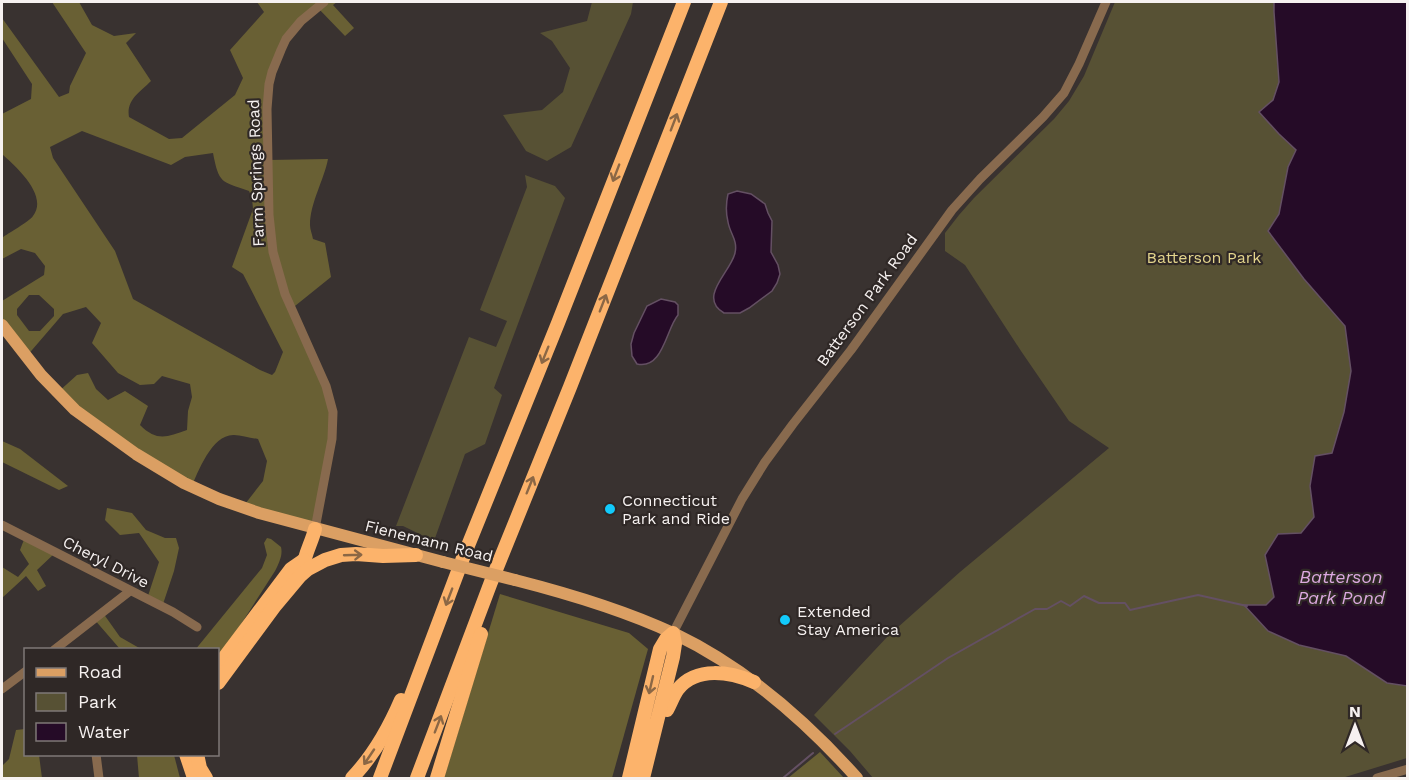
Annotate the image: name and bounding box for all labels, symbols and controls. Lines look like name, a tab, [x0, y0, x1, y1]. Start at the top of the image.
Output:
street label: Farm Springs Road	[244, 99, 268, 247]
one-way arrow	[669, 113, 680, 132]
one-way arrow	[610, 164, 621, 182]
street label: Batterson Park Road	[813, 230, 921, 370]
park label: Batterson Park	[1147, 248, 1261, 267]
one-way arrow	[598, 295, 609, 313]
one-way arrow	[539, 345, 550, 364]
one-way arrow	[525, 476, 536, 494]
place label: Connecticut Park and Ride	[622, 491, 730, 528]
marker: Connecticut Park and Ride	[603, 502, 617, 516]
street label: Fienemann Road	[363, 516, 495, 566]
street label: Cheryl Drive	[60, 532, 152, 592]
one-way arrow	[343, 549, 363, 560]
water label: Batterson Park Pond	[1297, 566, 1386, 608]
one-way arrow	[442, 587, 453, 605]
place label: Extended Stay America	[797, 602, 899, 639]
marker: Extended Stay America	[778, 613, 792, 627]
legend	[24, 648, 219, 756]
text: Road	[78, 661, 122, 682]
one-way arrow	[645, 675, 657, 694]
text: Park	[78, 691, 117, 712]
north arrow	[1325, 696, 1385, 756]
text: N	[1349, 702, 1361, 721]
one-way arrow	[433, 715, 444, 734]
text: Water	[78, 721, 130, 742]
one-way arrow	[363, 749, 375, 765]

